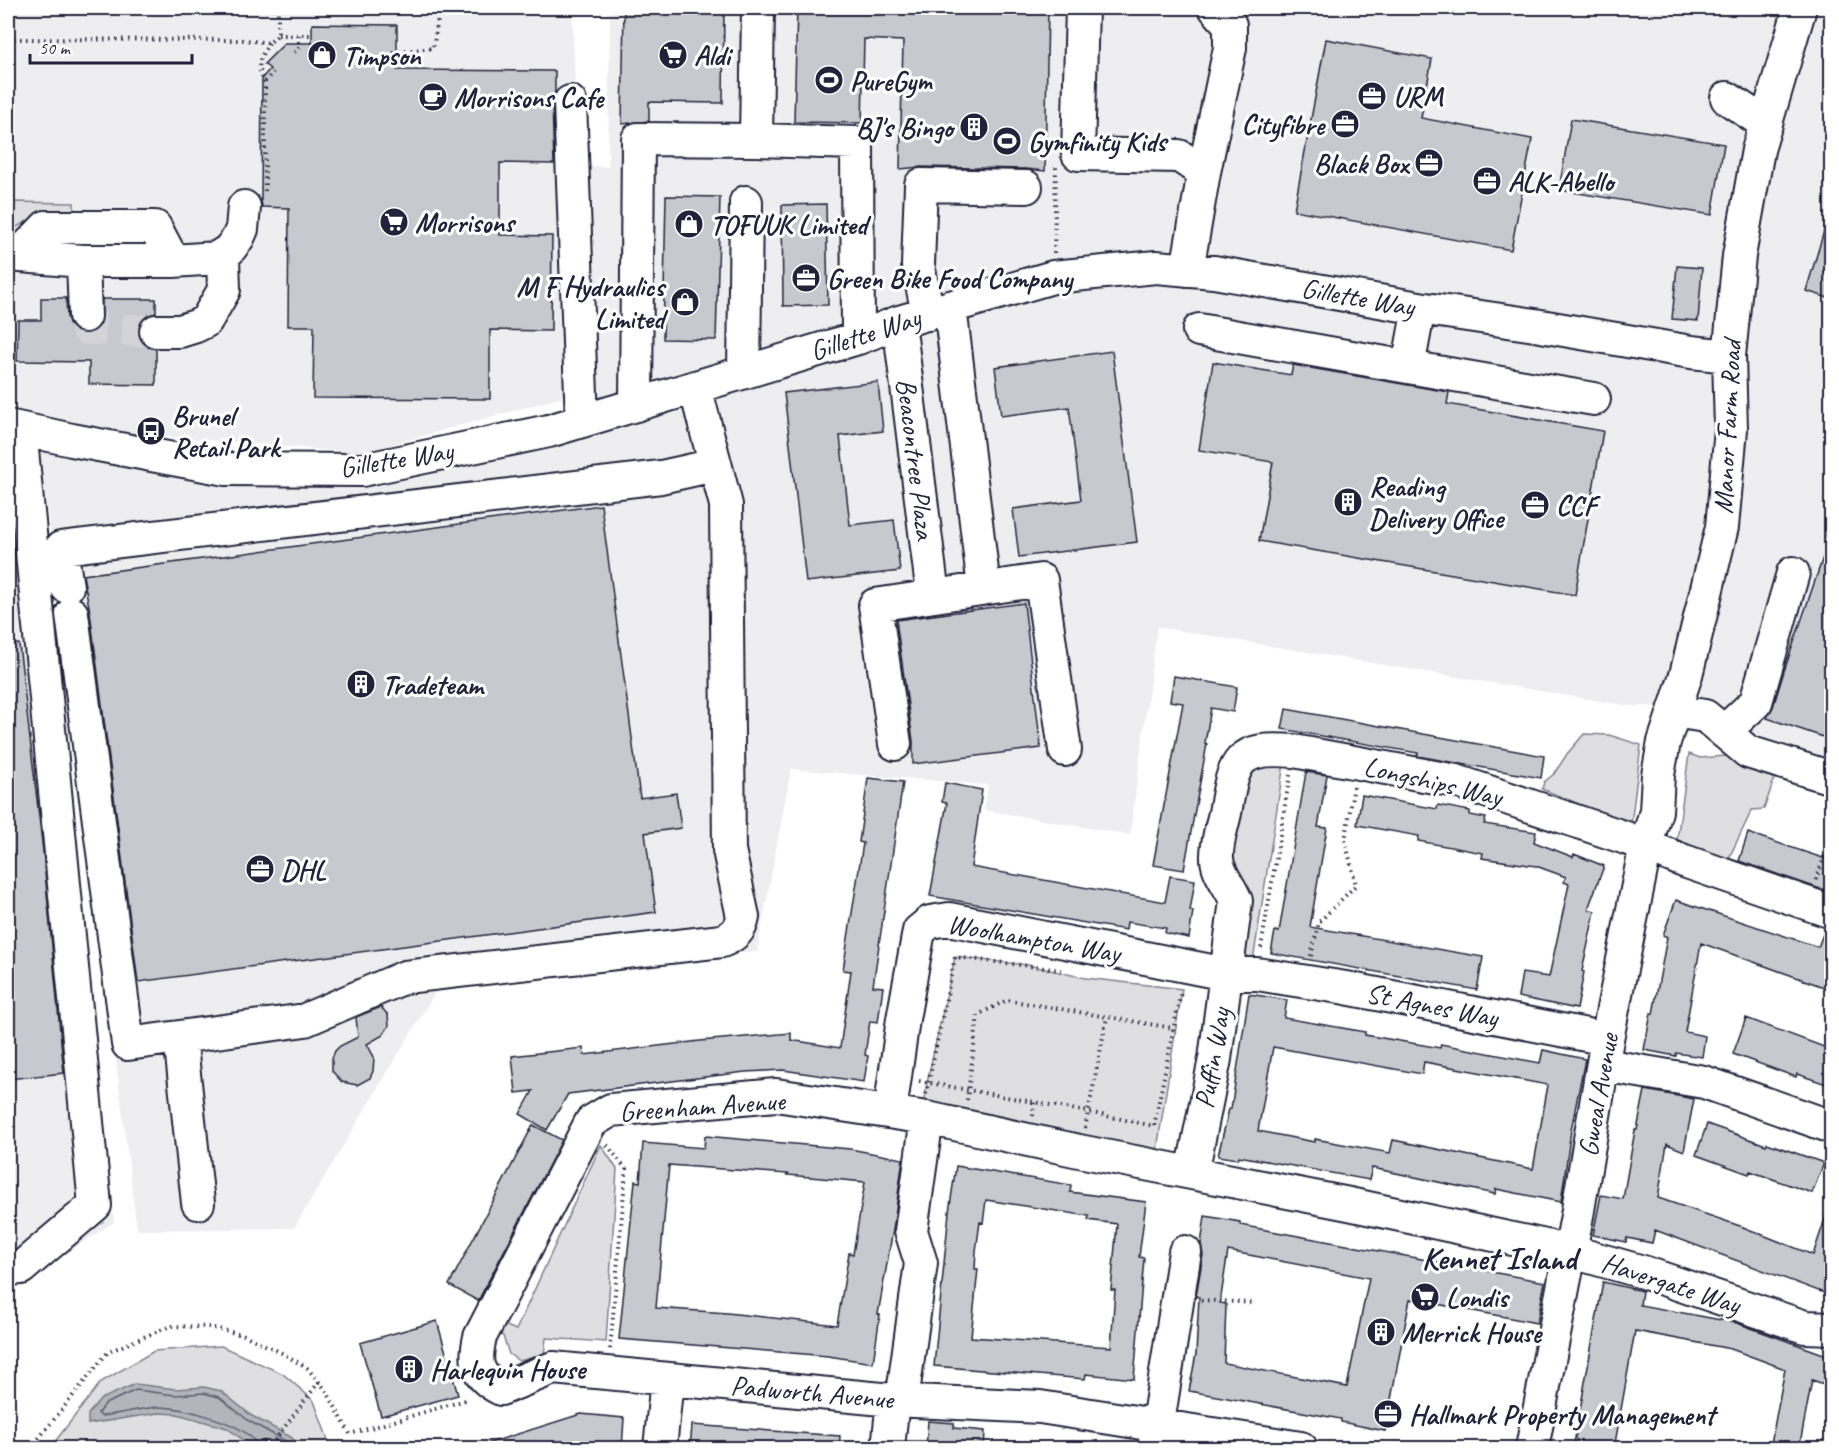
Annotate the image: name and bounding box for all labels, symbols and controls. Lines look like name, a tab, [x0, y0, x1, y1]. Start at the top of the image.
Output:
scale bar	[30, 27, 192, 65]
text: 50 m	[39, 37, 72, 59]
place label: Timpson	[343, 38, 422, 73]
place label: Aldi	[694, 38, 734, 73]
shop icon: Timpson	[306, 39, 338, 71]
supermarket icon: Aldi	[657, 39, 689, 71]
place label: PureGym	[850, 63, 934, 99]
sports icon: PureGym	[813, 64, 845, 96]
place label: URM	[1393, 79, 1445, 114]
place label: Morrisons Cafe	[454, 80, 606, 115]
office icon: URM	[1356, 80, 1388, 112]
cafe icon: Morrisons Cafe	[417, 81, 449, 113]
place label: Cityfibre	[1242, 107, 1327, 143]
office icon: Cityfibre	[1329, 108, 1361, 140]
place label: BJ's Bingo	[856, 110, 956, 145]
building icon: BJ's Bingo	[958, 111, 990, 143]
place label: Gymfinity Kids	[1028, 124, 1169, 160]
sports icon: Gymfinity Kids	[991, 125, 1023, 157]
place label: Black Box	[1314, 146, 1410, 181]
office icon: Black Box	[1413, 147, 1445, 179]
place label: ALK-Abello	[1508, 164, 1616, 199]
office icon: ALK-Abello	[1471, 165, 1503, 197]
place label: Morrisons	[415, 205, 517, 240]
supermarket icon: Morrisons	[378, 206, 410, 238]
place label: TOFUUK Limited	[710, 207, 872, 242]
shop icon: TOFUUK Limited	[673, 208, 705, 240]
place label: Green Bike Food Company	[827, 261, 1075, 297]
office icon: Green Bike Food Company	[790, 262, 822, 294]
place label: M F Hydraulics Limited	[517, 269, 669, 336]
street label: Gillette Way	[1299, 270, 1420, 325]
shop icon: M F Hydraulics Limited	[669, 286, 701, 318]
street label: Gillette Way	[805, 299, 927, 368]
street label: Manor Farm Road	[1705, 335, 1749, 515]
street label: Beacontree Plaza	[889, 377, 943, 543]
place label: Brunel Retail Park	[172, 398, 282, 465]
bus stop icon: Brunel Retail Park	[135, 415, 167, 447]
street label: Gillette Way	[337, 432, 457, 485]
place label: Reading Delivery Office	[1369, 469, 1505, 536]
building icon: Reading Delivery Office	[1332, 486, 1364, 518]
place label: CCF	[1556, 488, 1601, 523]
office icon: CCF	[1519, 489, 1551, 521]
place label: Tradeteam	[382, 667, 486, 702]
building icon: Tradeteam	[345, 668, 377, 700]
street label: Longships Way	[1361, 748, 1508, 814]
place label: DHL	[281, 852, 326, 887]
office icon: DHL	[244, 853, 276, 885]
street label: Woolhampton Way	[945, 906, 1125, 971]
street label: St Agnes Way	[1363, 975, 1503, 1035]
street label: Puffin Way	[1186, 1003, 1238, 1111]
street label: Gweal Avenue	[1570, 1029, 1626, 1159]
street label: Greenham Avenue	[618, 1083, 788, 1129]
district label: Kennet Island	[1422, 1238, 1581, 1279]
street label: Havergate Way	[1597, 1244, 1747, 1323]
place label: Londis	[1446, 1280, 1511, 1315]
supermarket icon: Londis	[1409, 1281, 1441, 1313]
place label: Merrick House	[1402, 1315, 1544, 1350]
building icon: Merrick House	[1365, 1316, 1397, 1348]
place label: Harlequin House	[430, 1352, 587, 1387]
building icon: Harlequin House	[393, 1353, 425, 1385]
street label: Padworth Avenue	[729, 1367, 897, 1417]
place label: Hallmark Property Management	[1409, 1397, 1719, 1432]
office icon: Hallmark Property Management	[1372, 1398, 1404, 1430]

